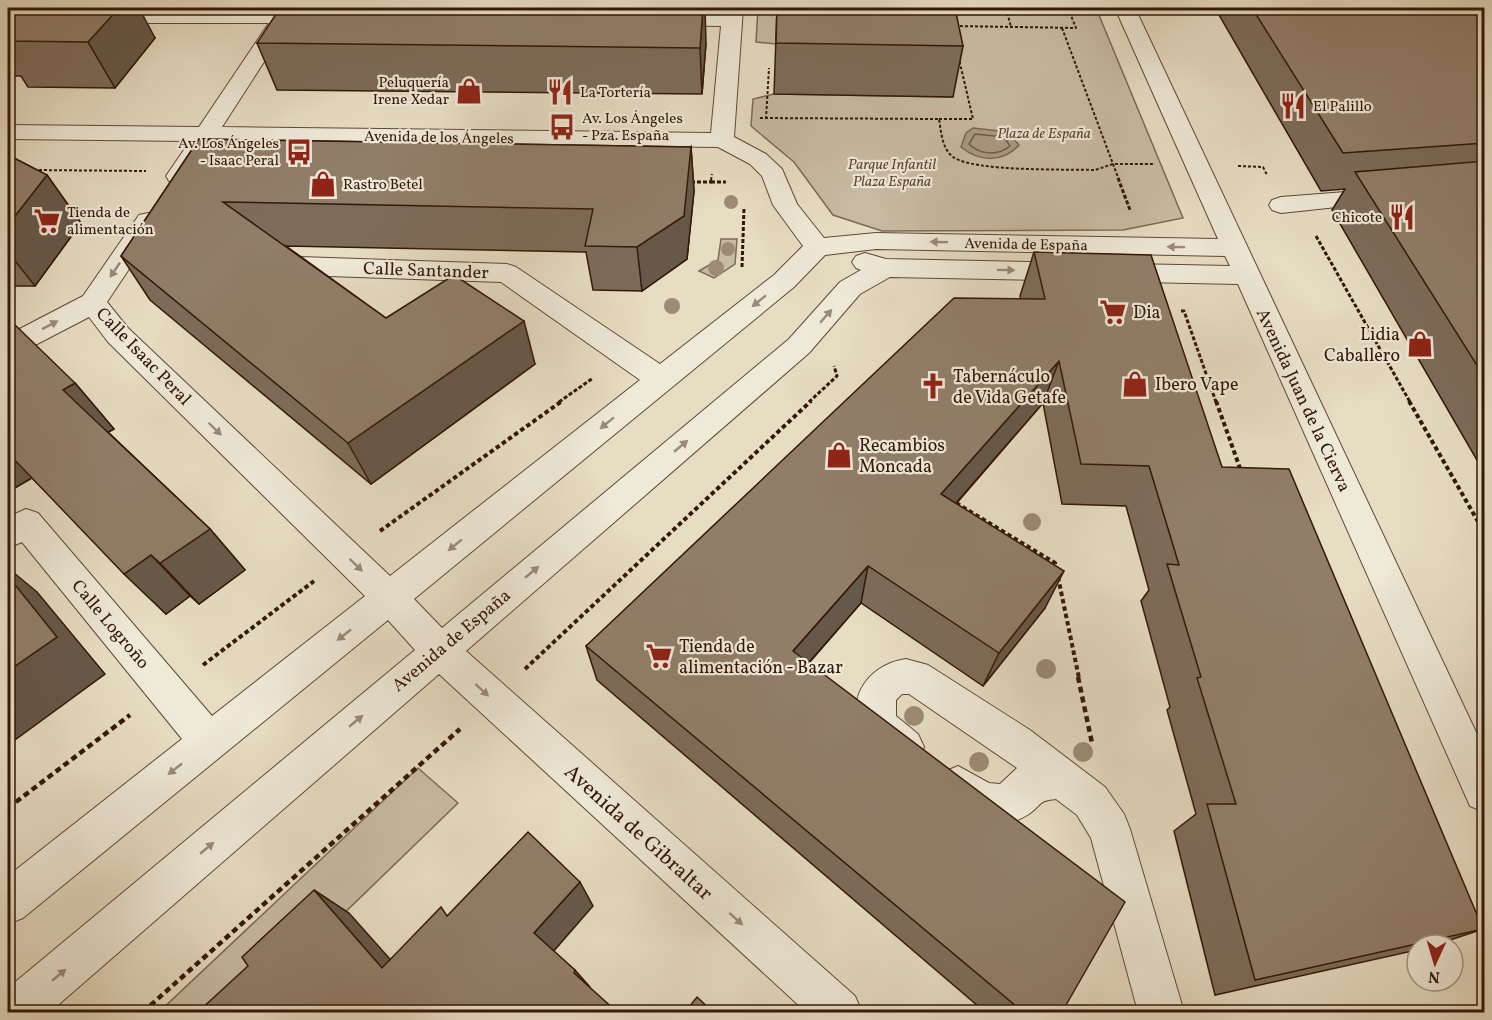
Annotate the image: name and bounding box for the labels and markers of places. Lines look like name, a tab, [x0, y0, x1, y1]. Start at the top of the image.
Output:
place label: Peluquería Irene Xedar	[373, 73, 449, 111]
shop icon: Peluquería Irene Xedar	[454, 76, 484, 106]
restaurant icon: La Tortería	[545, 77, 575, 107]
place label: La Tortería	[580, 83, 651, 104]
restaurant icon: El Palillo	[1278, 91, 1308, 121]
place label: El Palillo	[1313, 97, 1372, 118]
place label: Av. Los Ángeles - Pza. España	[582, 109, 683, 147]
bus stop icon: Av. Los Ángeles - Pza. España	[547, 112, 577, 142]
place label: Av. Los Ángeles - Isaac Peral	[178, 134, 279, 172]
bus stop icon: Av. Los Ángeles - Isaac Peral	[284, 137, 314, 167]
shop icon: Rastro Betel	[308, 169, 338, 199]
place label: Rastro Betel	[343, 175, 423, 196]
restaurant icon: Chicote	[1387, 202, 1417, 232]
place label: Tienda de alimentación	[67, 203, 154, 241]
supermarket icon: Tienda de alimentación	[32, 206, 62, 236]
place label: Chicote	[1332, 208, 1382, 229]
supermarket icon: Dia	[1098, 297, 1128, 327]
place label: Dia	[1133, 301, 1161, 326]
place label: Lidia Caballero	[1324, 323, 1400, 369]
shop icon: Lidia Caballero	[1405, 329, 1435, 359]
place label: Tabernáculo de Vida Getafe	[953, 365, 1066, 411]
shop icon: Ibero Vape	[1120, 369, 1150, 399]
church icon: Tabernáculo de Vida Getafe	[918, 371, 948, 401]
place label: Ibero Vape	[1155, 373, 1238, 398]
place label: Recambios Moncada	[859, 434, 945, 480]
shop icon: Recambios Moncada	[824, 440, 854, 470]
place label: Tienda de alimentación - Bazar	[679, 635, 843, 681]
supermarket icon: Tienda de alimentación - Bazar	[644, 641, 674, 671]

